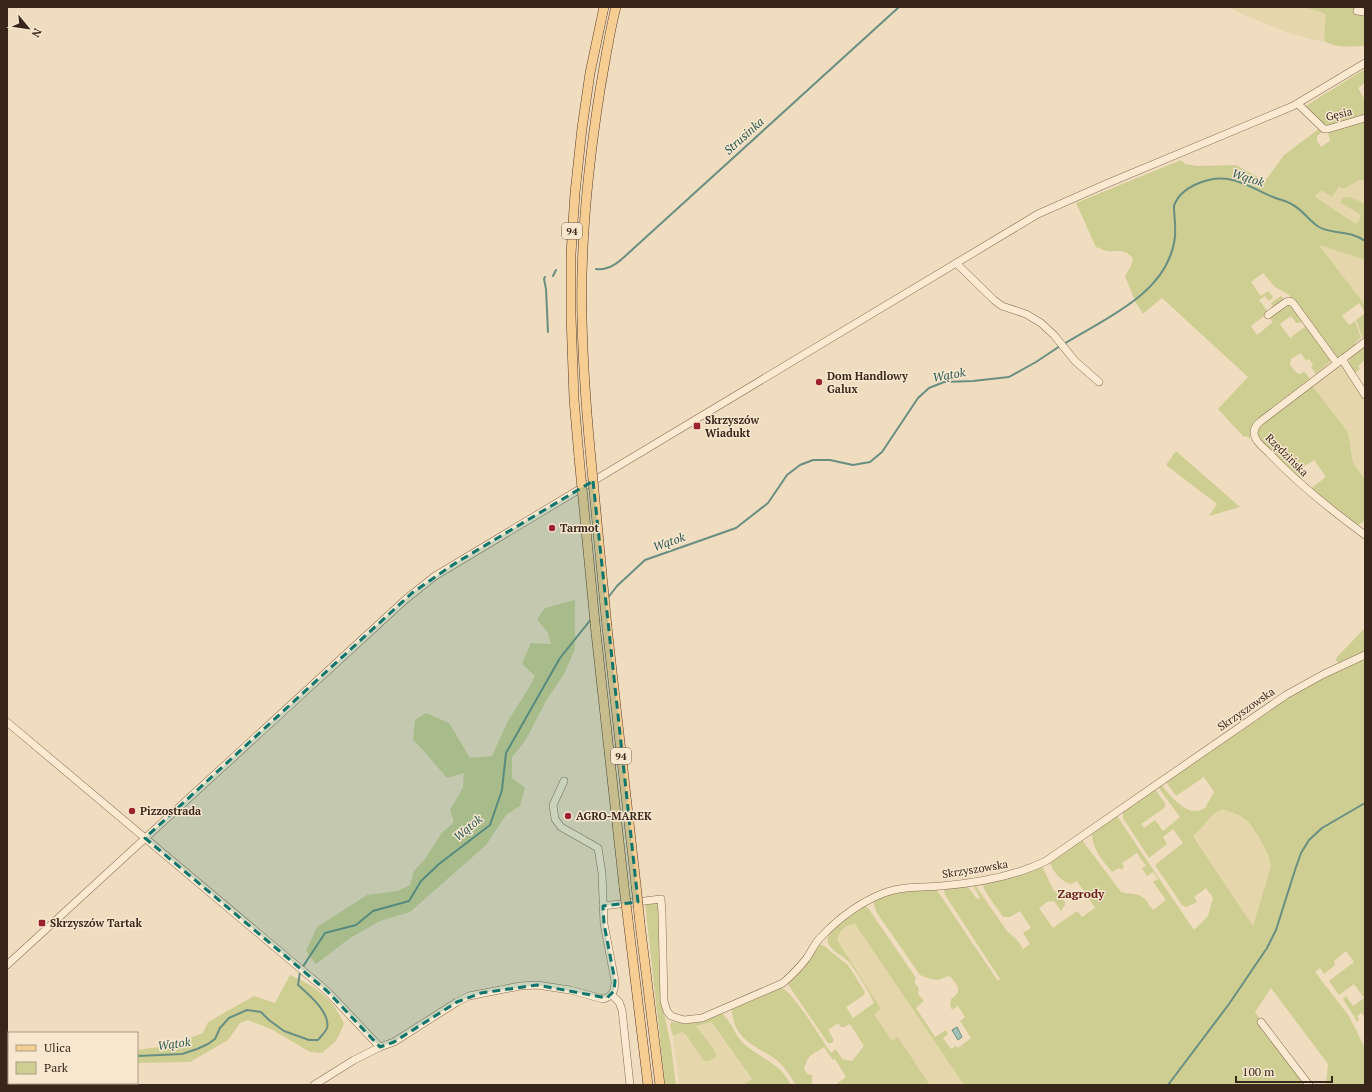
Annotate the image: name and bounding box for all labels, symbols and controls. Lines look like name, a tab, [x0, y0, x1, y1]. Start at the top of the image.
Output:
north arrow	[8, 8, 48, 48]
text: N	[28, 26, 45, 40]
street label: Gęsia	[1324, 104, 1354, 124]
water label: Strusinka	[721, 114, 767, 157]
water label: Wątok	[1230, 165, 1266, 190]
road number: 94	[562, 223, 582, 239]
water label: Wątok	[931, 364, 967, 385]
place label: Dom Handlowy Galux	[827, 369, 908, 396]
marker: Dom Handlowy Galux	[814, 377, 824, 387]
place label: Skrzyszów Wiadukt	[705, 413, 759, 440]
marker: Skrzyszów Wiadukt	[692, 421, 702, 431]
street label: Rzędzińska	[1263, 431, 1312, 480]
place label: Tarmot	[560, 521, 600, 535]
marker: Tarmot	[547, 523, 557, 533]
water label: Wątok	[651, 529, 687, 554]
street label: Skrzyszowska	[1215, 684, 1278, 734]
road number: 94	[611, 748, 631, 764]
place label: Pizzostrada	[140, 804, 201, 818]
marker: Pizzostrada	[127, 806, 137, 816]
place label: AGRO-MAREK	[576, 809, 652, 823]
water label: Wątok	[450, 811, 485, 844]
marker: AGRO-MAREK	[563, 811, 573, 821]
street label: Skrzyszowska	[941, 857, 1009, 881]
district label: Zagrody	[1058, 886, 1105, 901]
place label: Skrzyszów Tartak	[50, 916, 142, 930]
marker: Skrzyszów Tartak	[37, 918, 47, 928]
legend	[8, 1032, 138, 1084]
water label: Wątok	[157, 1034, 192, 1053]
text: Ulica	[44, 1040, 71, 1055]
scale bar	[1236, 1058, 1332, 1084]
text: Park	[44, 1060, 69, 1075]
text: 100 m	[1242, 1064, 1275, 1079]

